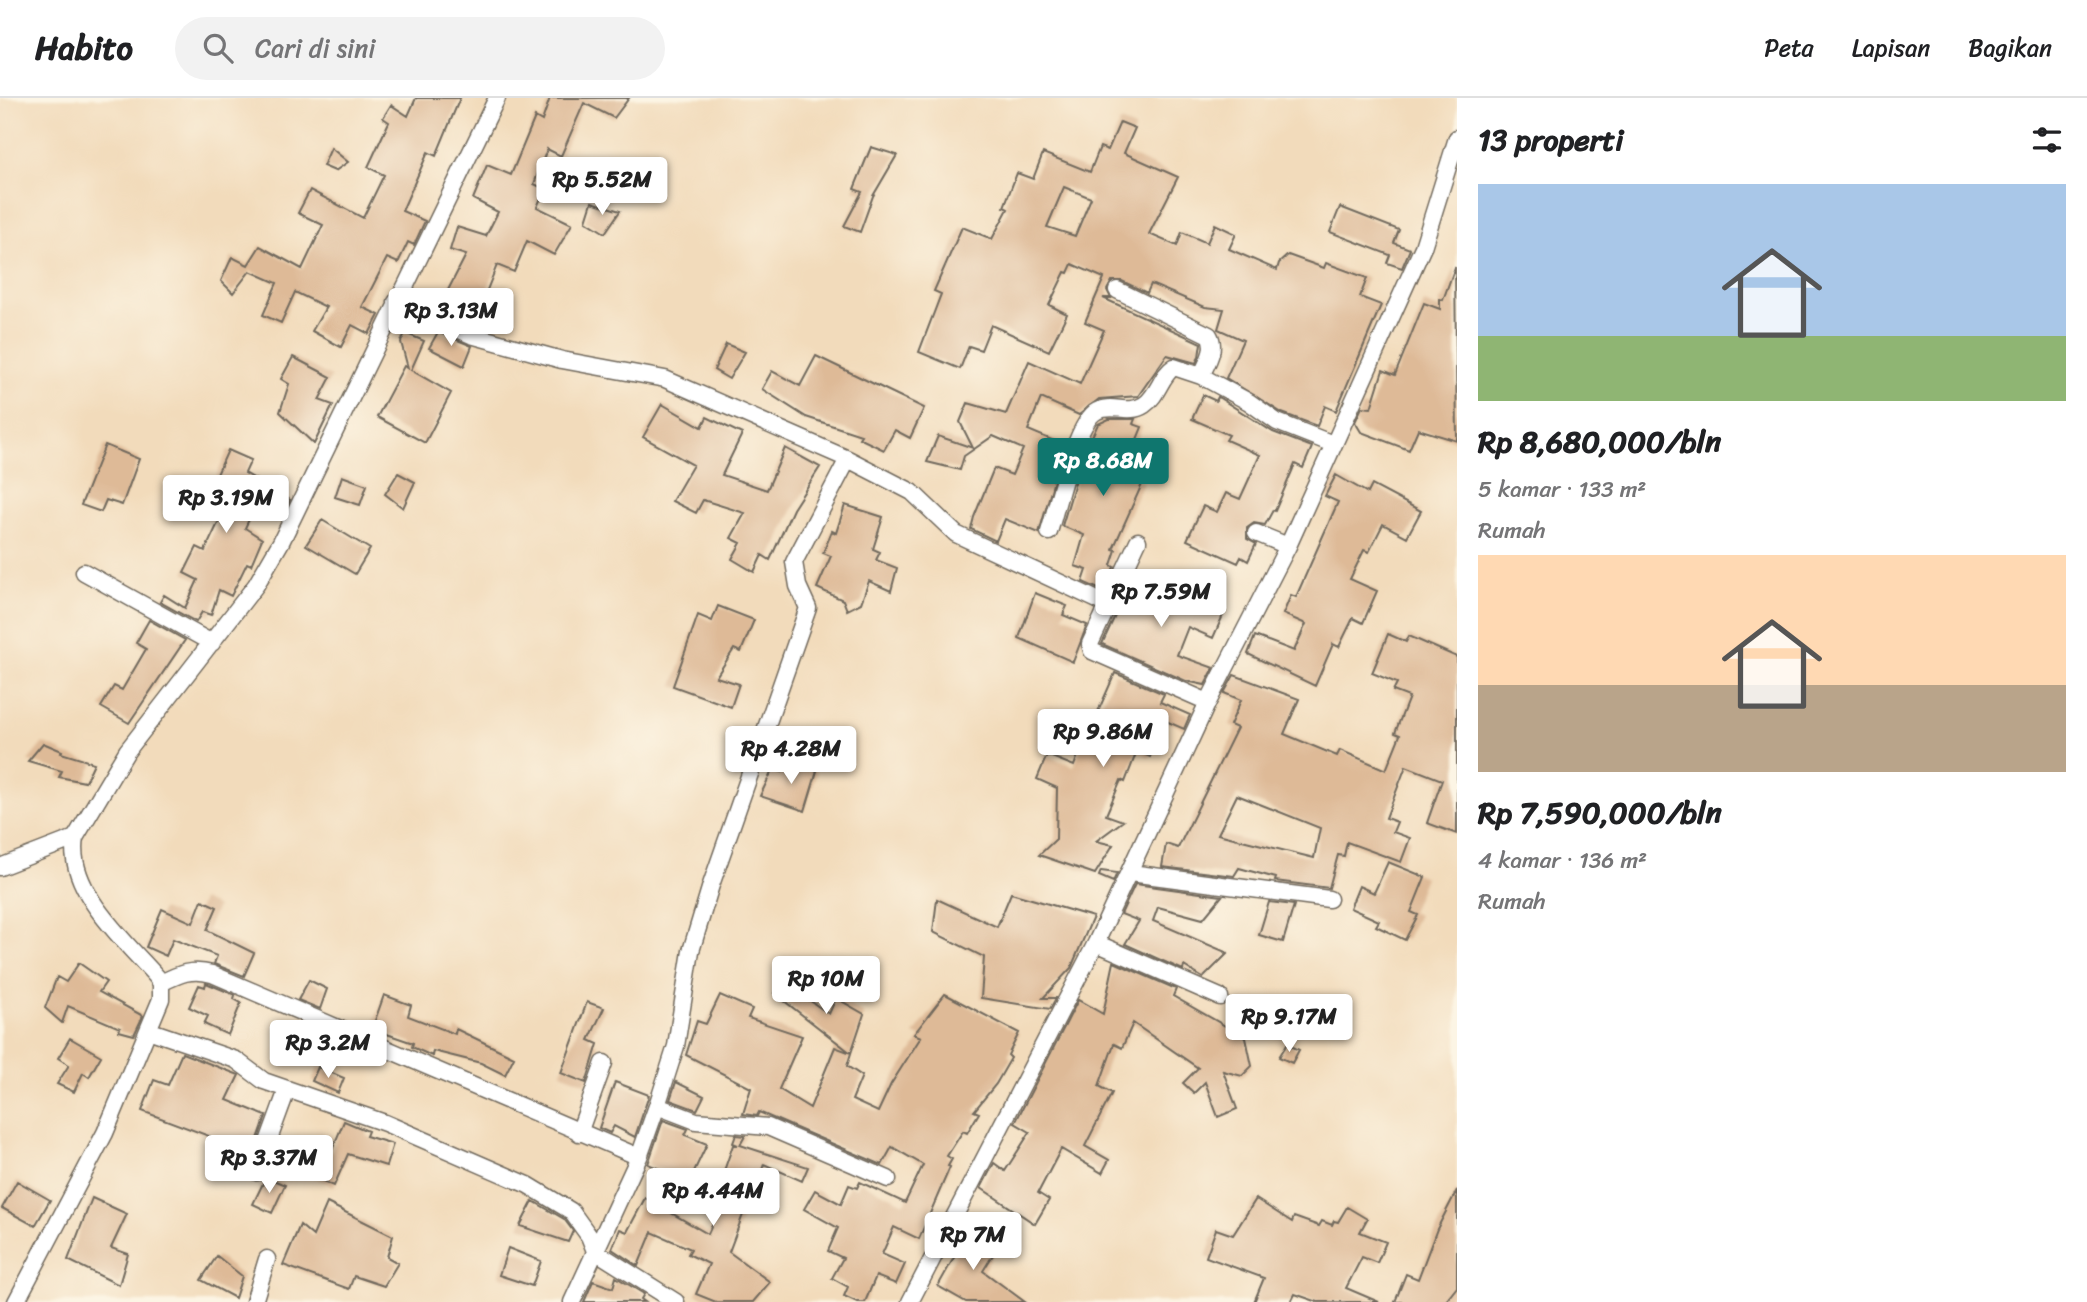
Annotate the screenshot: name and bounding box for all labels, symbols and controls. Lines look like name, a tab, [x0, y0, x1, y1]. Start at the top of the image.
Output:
search box	[175, 17, 665, 80]
text: Habito	[35, 19, 133, 77]
text: Cari di sini	[255, 25, 375, 71]
text: Peta	[1764, 27, 1814, 69]
text: Lapisan	[1852, 27, 1930, 69]
text: Bagikan	[1968, 27, 2052, 69]
icon: search	[199, 29, 237, 67]
text: 13 properti	[1478, 113, 1623, 167]
icon: filters	[2028, 121, 2066, 159]
pin: Rp 5.52M	[530, 158, 674, 217]
text: Rp 5.52M	[552, 159, 652, 200]
icon: home	[1709, 230, 1835, 356]
pin: Rp 3.13M	[379, 288, 523, 348]
text: Rp 3.13M	[405, 290, 497, 331]
text: Rp 8,680,000/bln	[1478, 415, 1721, 469]
pin: Rp 8.68M	[1031, 438, 1175, 498]
text: Rp 8.68M	[1054, 440, 1152, 481]
text: 5 kamar · 133 m²	[1478, 469, 1646, 510]
pin: Rp 3.19M	[154, 476, 298, 535]
text: Rp 3.19M	[179, 477, 273, 518]
text: Rumah	[1478, 510, 1546, 551]
pin: Rp 7.59M	[1089, 570, 1233, 629]
text: Rp 7.59M	[1111, 571, 1211, 612]
icon: home	[1709, 601, 1835, 727]
pin: Rp 9.86M	[1031, 710, 1175, 769]
text: Rp 9.86M	[1054, 711, 1152, 752]
pin: Rp 4.28M	[719, 726, 863, 786]
text: Rp 4.28M	[741, 728, 841, 769]
text: Rp 7,590,000/bln	[1478, 786, 1722, 840]
text: 4 kamar · 136 m²	[1478, 840, 1647, 881]
text: Rumah	[1478, 881, 1546, 922]
pin: Rp 10M	[769, 956, 883, 1016]
text: Rp 10M	[788, 958, 864, 999]
pin: Rp 9.17M	[1217, 995, 1361, 1054]
text: Rp 9.17M	[1242, 996, 1336, 1037]
pin: Rp 3.2M	[263, 1020, 393, 1080]
text: Rp 3.2M	[286, 1022, 370, 1063]
pin: Rp 3.37M	[197, 1136, 341, 1195]
text: Rp 3.37M	[221, 1137, 317, 1178]
pin: Rp 4.44M	[641, 1168, 785, 1228]
text: Rp 4.44M	[663, 1170, 763, 1211]
pin: Rp 7M	[924, 1212, 1022, 1272]
text: Rp 7M	[941, 1214, 1005, 1255]

